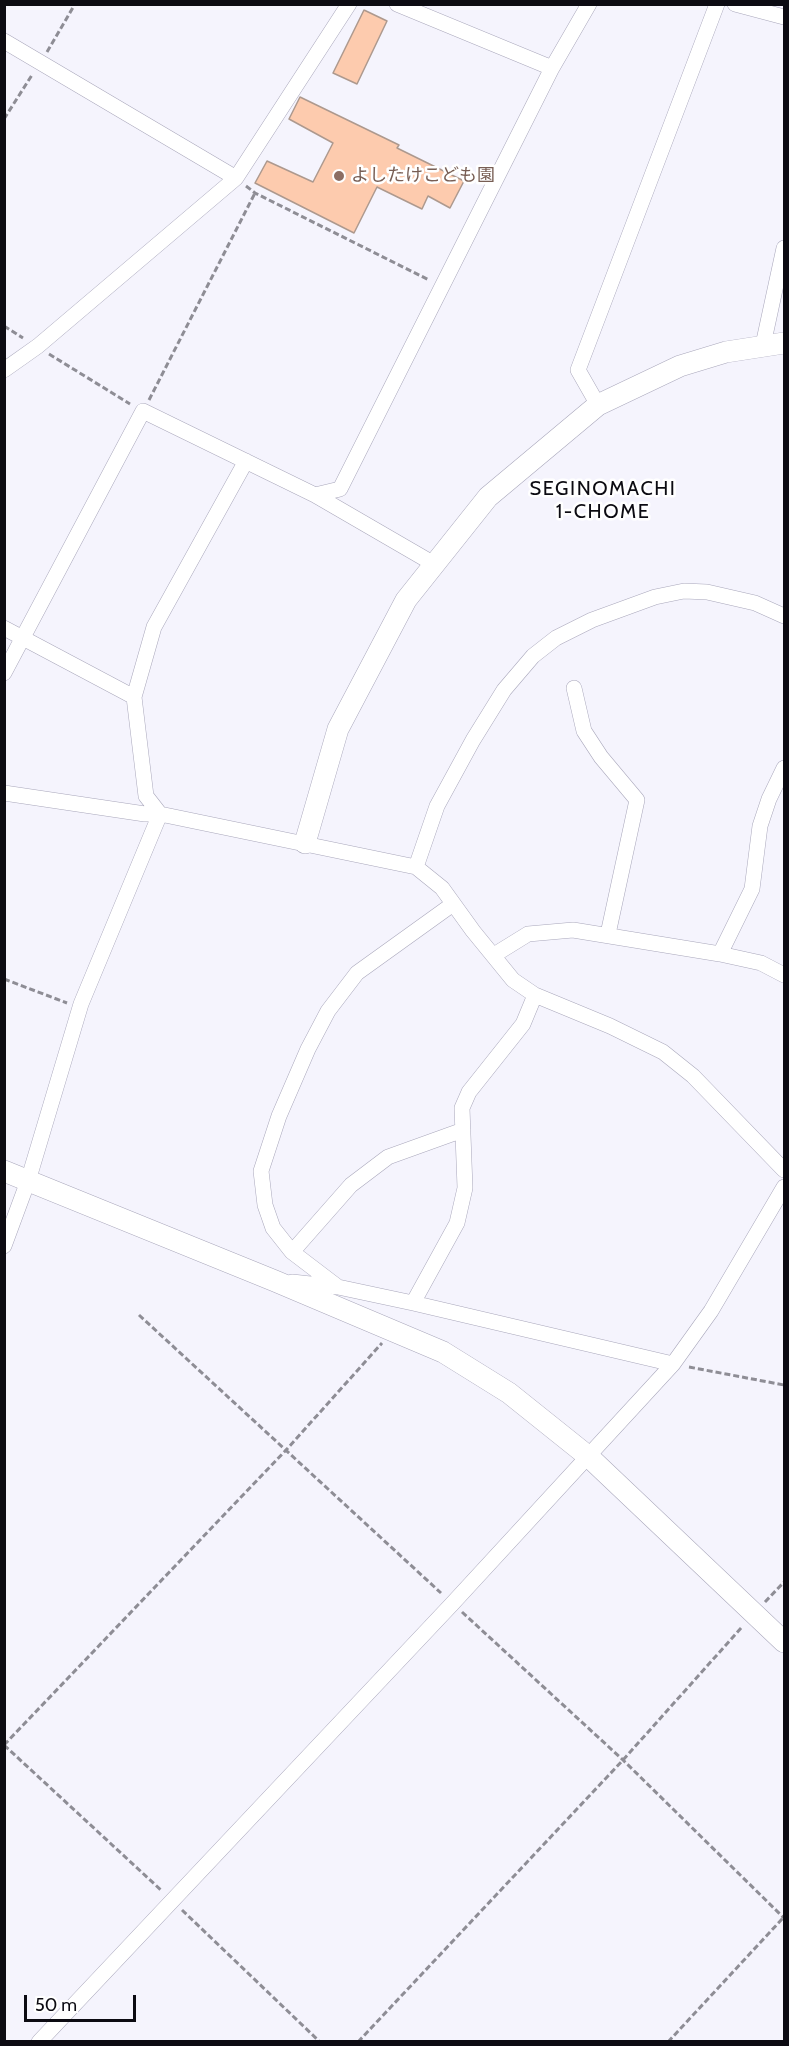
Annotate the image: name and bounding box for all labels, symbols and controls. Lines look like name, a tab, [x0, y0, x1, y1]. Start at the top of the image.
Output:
place label: よしたけこども園	[351, 165, 495, 187]
marker: よしたけこども園	[332, 169, 346, 183]
district label: SEGINOMACHI 1-CHOME	[530, 477, 676, 524]
scale bar	[27, 1983, 140, 2021]
text: 50 m	[35, 1994, 77, 2016]

